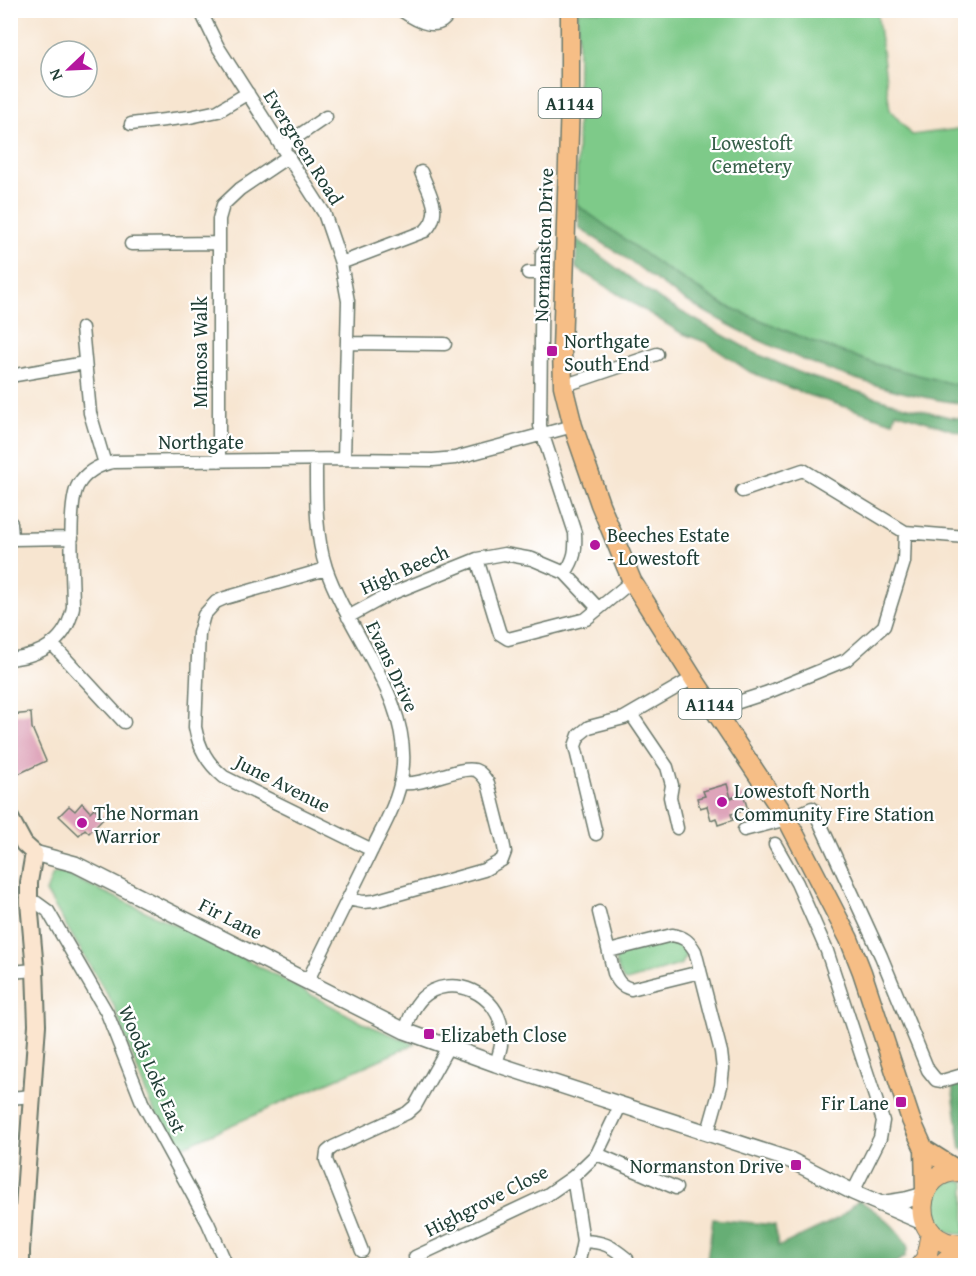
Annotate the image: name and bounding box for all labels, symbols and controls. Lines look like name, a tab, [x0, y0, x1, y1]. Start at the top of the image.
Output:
north arrow	[39, 39, 99, 99]
text: N	[42, 65, 68, 84]
street label: Evergreen Road	[257, 84, 351, 211]
road number: A1144	[538, 88, 602, 118]
park label: Lowestoft Cemetery	[711, 128, 793, 180]
street label: Normanston Drive	[526, 167, 560, 323]
street label: Mimosa Walk	[185, 295, 214, 408]
place label: Northgate South End	[564, 326, 650, 378]
marker: Northgate South End	[545, 344, 559, 358]
street label: Northgate	[158, 427, 244, 456]
place label: Beeches Estate - Lowestoft	[607, 520, 730, 572]
street label: High Beech	[355, 537, 453, 601]
marker: Beeches Estate - Lowestoft	[588, 538, 602, 552]
street label: Evans Drive	[359, 616, 427, 716]
road number: A1144	[678, 689, 742, 719]
street label: June Avenue	[228, 745, 336, 819]
place label: Lowestoft North Community Fire Station	[734, 776, 934, 828]
marker: Lowestoft North Community Fire Station	[715, 795, 729, 809]
place label: The Norman Warrior	[94, 798, 199, 850]
marker: The Norman Warrior	[75, 816, 89, 830]
street label: Fir Lane	[194, 890, 268, 946]
street label: Woods Loke East	[112, 1000, 194, 1138]
place label: Elizabeth Close	[441, 1020, 567, 1049]
marker: Elizabeth Close	[422, 1027, 436, 1041]
place label: Fir Lane	[821, 1088, 889, 1117]
marker: Fir Lane	[894, 1095, 908, 1109]
place label: Normanston Drive	[630, 1151, 784, 1180]
street label: Highgrove Close	[419, 1156, 553, 1244]
marker: Normanston Drive	[789, 1158, 803, 1172]

